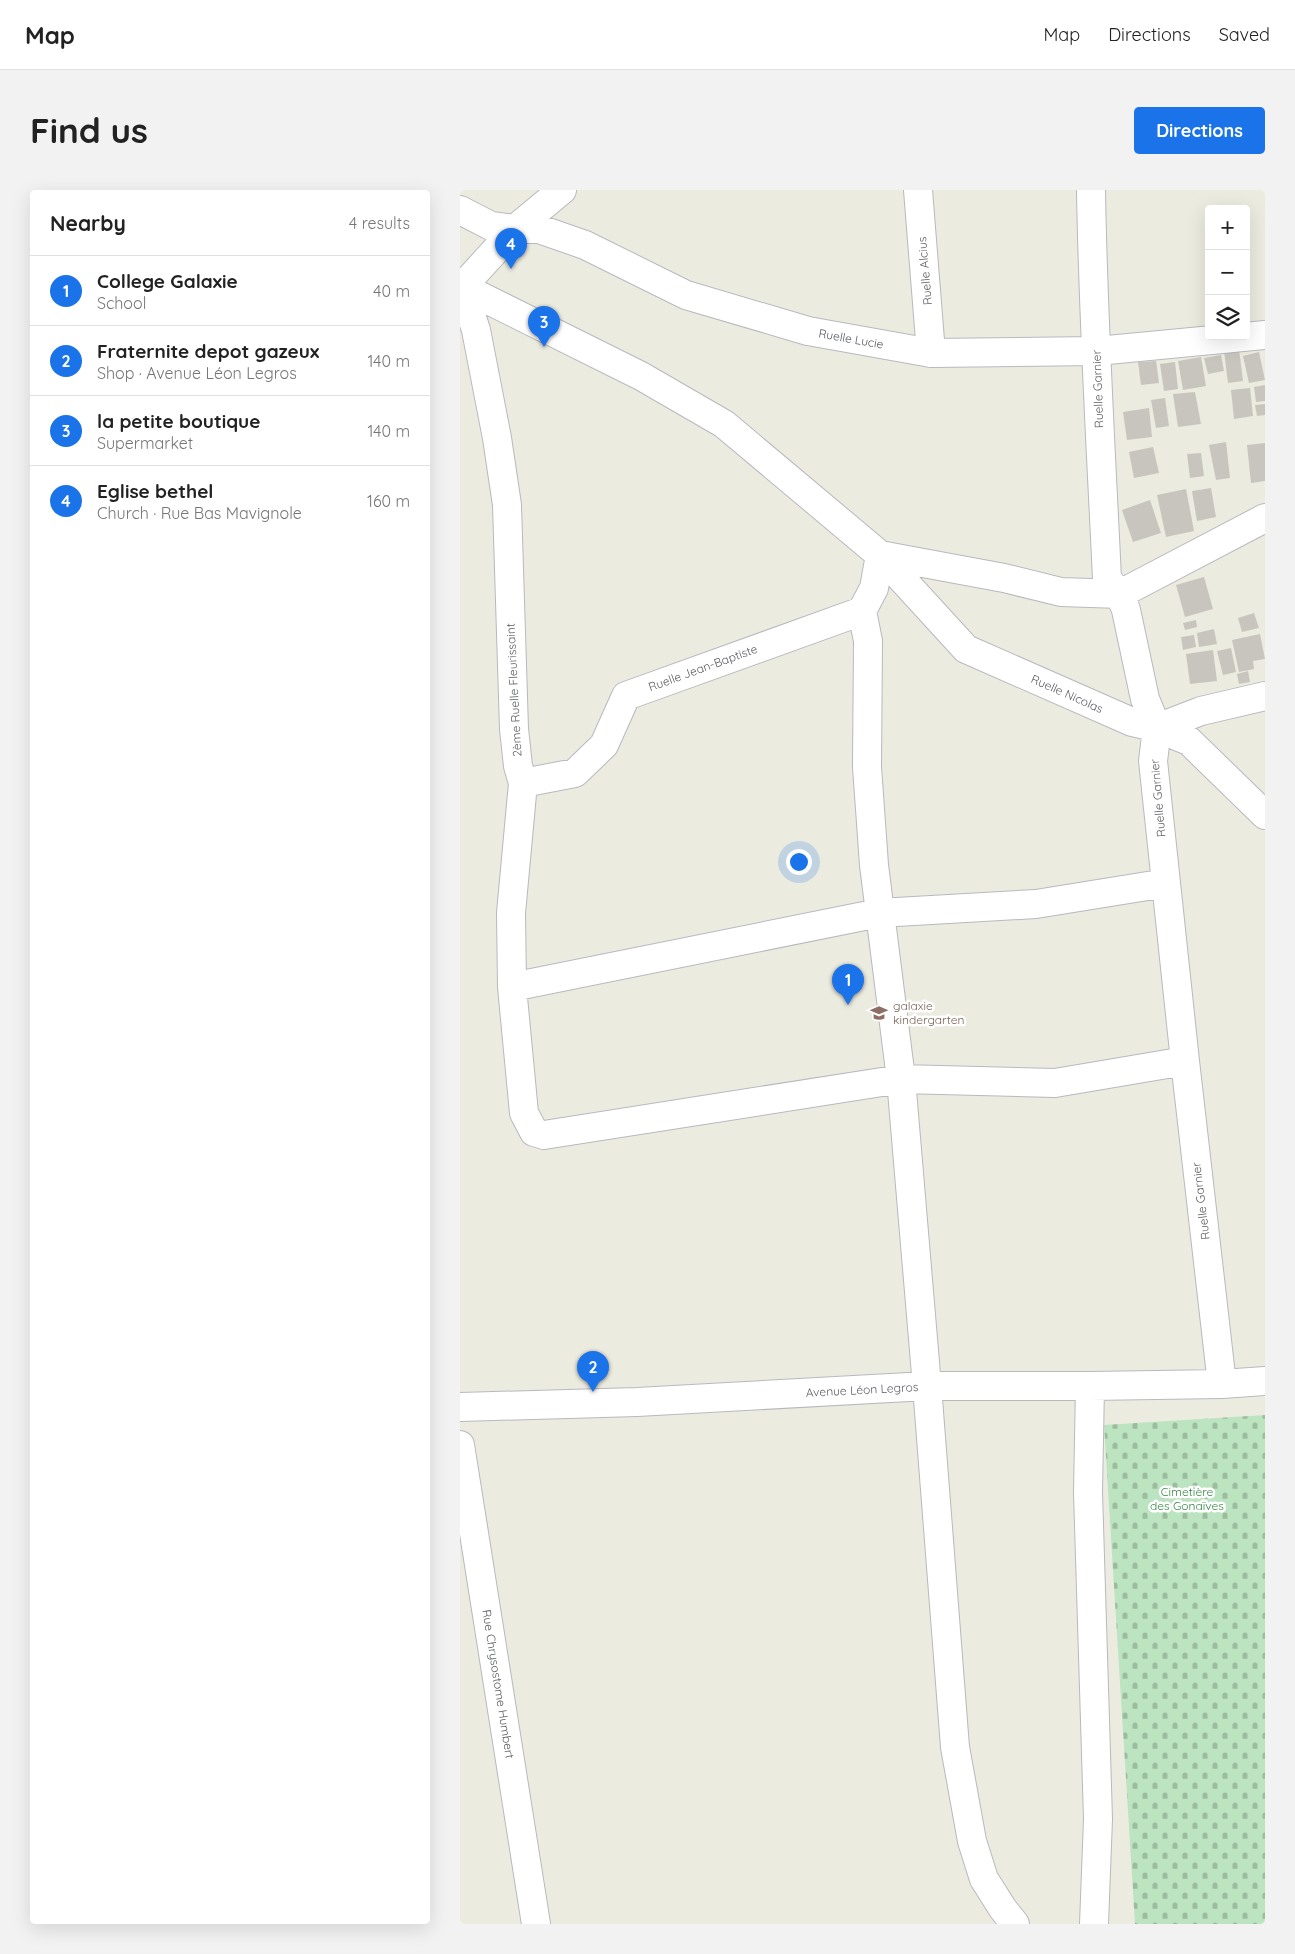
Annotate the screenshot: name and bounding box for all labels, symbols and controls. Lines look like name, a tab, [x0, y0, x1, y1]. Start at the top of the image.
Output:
text: Map	[25, 20, 75, 50]
text: Map	[1043, 23, 1080, 46]
text: Directions	[1108, 23, 1191, 46]
text: Saved	[1219, 23, 1270, 46]
button: Directions	[1134, 107, 1265, 154]
text: Find us	[30, 108, 148, 152]
map controls	[1205, 205, 1250, 340]
button: +	[1205, 205, 1250, 250]
text: Nearby	[50, 210, 126, 236]
text: 4 results	[349, 213, 410, 233]
pin: 4	[495, 228, 527, 269]
street label: Ruelle Alcius	[914, 236, 935, 306]
button: −	[1205, 250, 1250, 295]
text: College Galaxie	[97, 269, 238, 293]
text: 1	[63, 281, 69, 301]
text: 40 m	[373, 281, 410, 301]
text: School	[97, 293, 146, 313]
button: layers	[1205, 295, 1250, 340]
pin: 3	[528, 306, 560, 347]
street label: Ruelle Lucie	[817, 325, 885, 352]
text: Fraternite depot gazeux	[97, 339, 319, 363]
street label: Ruelle Garnier	[1089, 349, 1106, 428]
text: 2	[61, 351, 71, 371]
text: 140 m	[367, 351, 410, 371]
text: Shop · Avenue Léon Legros	[97, 363, 297, 383]
text: la petite boutique	[97, 409, 260, 433]
text: 3	[62, 421, 70, 441]
text: 140 m	[367, 421, 410, 441]
text: Supermarket	[97, 433, 193, 453]
text: Eglise bethel	[97, 479, 214, 503]
text: 4	[61, 491, 71, 511]
text: 160 m	[367, 491, 410, 511]
text: Church · Rue Bas Mavignole	[97, 503, 302, 523]
street label: 2ème Ruelle Fleurissaint	[503, 623, 524, 757]
street label: Ruelle Jean-Baptiste	[646, 641, 760, 694]
street label: Ruelle Nicolas	[1029, 671, 1106, 716]
street label: Ruelle Garnier	[1147, 758, 1168, 838]
your location	[786, 849, 812, 875]
pin: 1	[832, 964, 864, 1005]
place label: galaxie kindergarten	[893, 998, 964, 1027]
school or university icon: galaxie kindergarten	[869, 1003, 889, 1023]
street label: Ruelle Garnier	[1188, 1161, 1213, 1241]
pin: 2	[577, 1351, 609, 1392]
street label: Avenue Léon Legros	[805, 1379, 919, 1400]
park label: Cimetière des Gonaïves	[1150, 1484, 1224, 1513]
street label: Rue Chrysostome Humbert	[479, 1608, 518, 1760]

